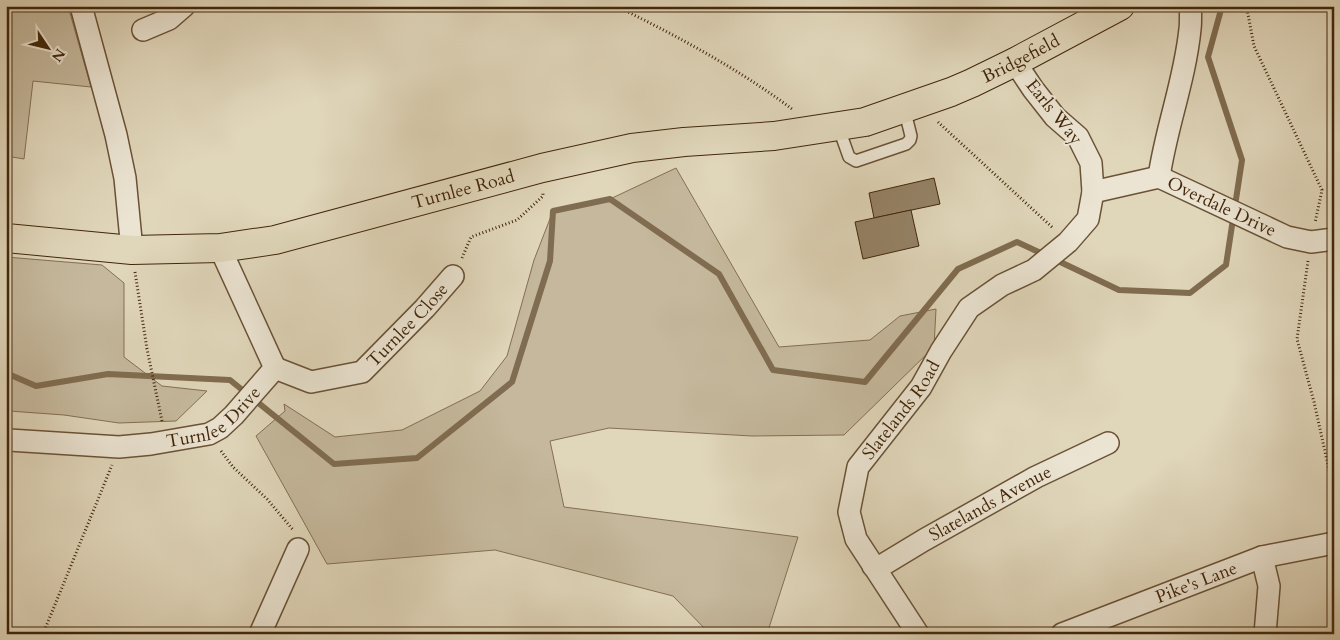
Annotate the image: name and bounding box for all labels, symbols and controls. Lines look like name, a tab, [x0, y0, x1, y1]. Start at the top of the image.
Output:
north arrow	[22, 22, 72, 72]
street label: Bridgefield	[978, 28, 1064, 89]
text: N	[47, 45, 70, 66]
street label: Earls Way	[1020, 74, 1089, 151]
street label: Turnlee Road	[409, 163, 518, 215]
street label: Overdale Drive	[1163, 170, 1280, 243]
street label: Turnlee Close	[361, 277, 454, 373]
street label: Slatelands Road	[856, 355, 946, 465]
street label: Turnlee Drive	[164, 381, 266, 454]
street label: Slatelands Avenue	[924, 459, 1055, 547]
street label: Pike's Lane	[1152, 555, 1241, 609]

